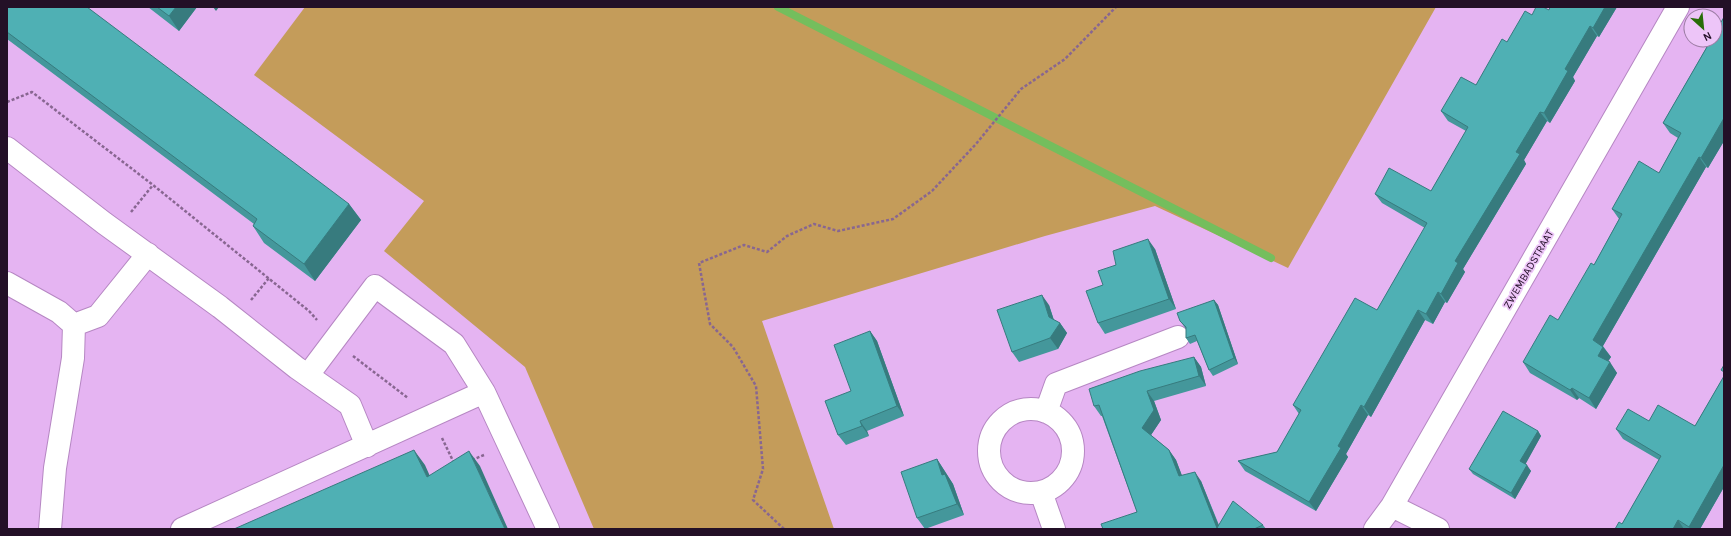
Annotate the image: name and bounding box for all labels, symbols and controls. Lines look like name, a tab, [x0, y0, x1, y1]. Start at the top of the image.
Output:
north arrow	[1683, 8, 1723, 48]
text: N	[1701, 29, 1714, 44]
street label: ZWEMBADSTRAAT	[1501, 227, 1557, 311]

